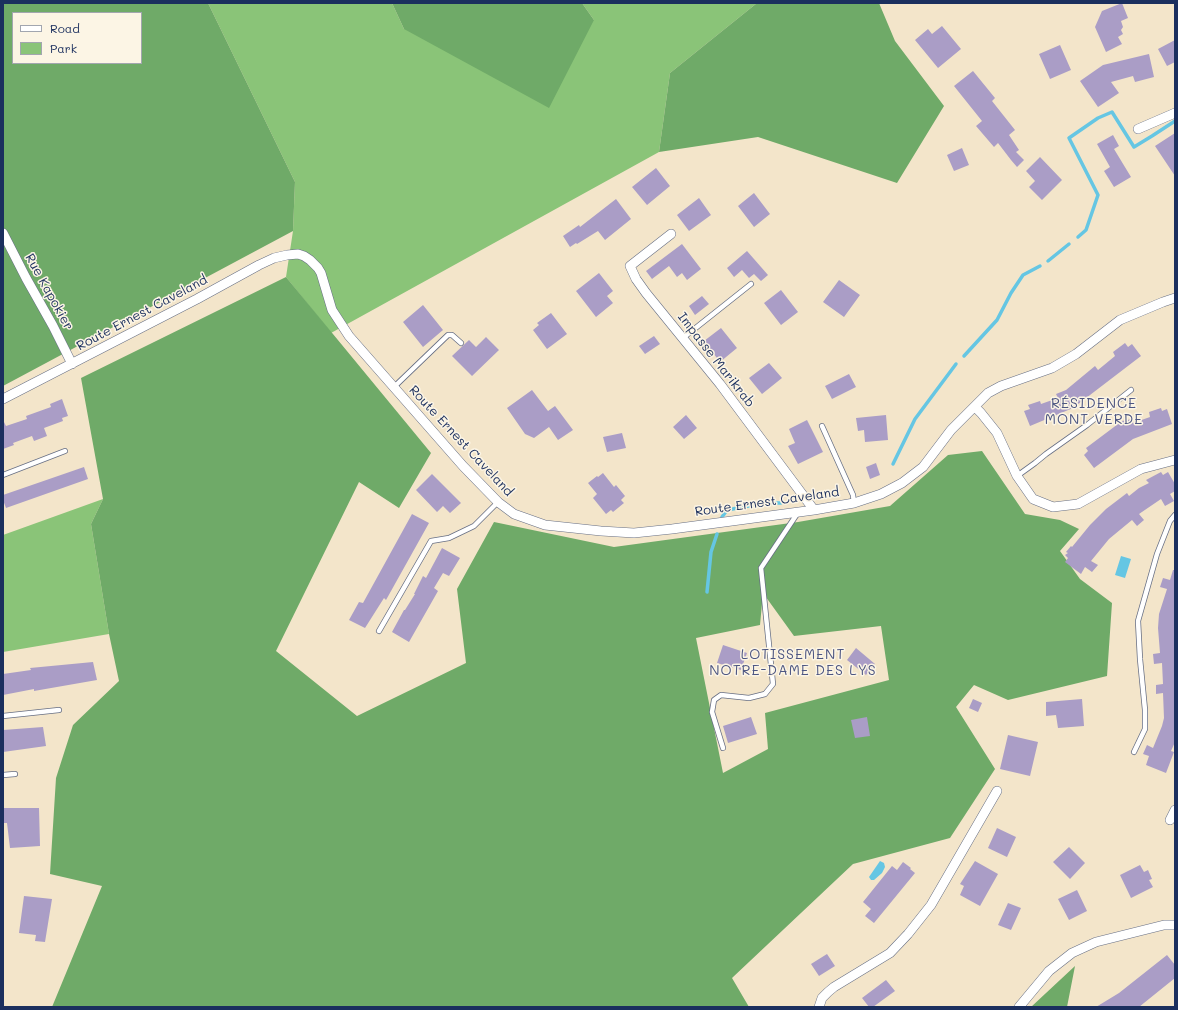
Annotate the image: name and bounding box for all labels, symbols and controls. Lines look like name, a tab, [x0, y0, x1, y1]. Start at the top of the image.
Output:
legend	[12, 12, 142, 64]
text: Road	[50, 20, 80, 36]
text: Park	[50, 40, 77, 56]
street label: Rue Kapokier	[22, 251, 76, 333]
street label: Route Ernest Caveland	[74, 272, 210, 354]
street label: Impasse Marikrab	[674, 310, 758, 410]
street label: Route Ernest Caveland	[406, 382, 516, 500]
district label: RÉSIDENCE MONT VERDE	[1045, 396, 1143, 428]
street label: Route Ernest Caveland	[694, 484, 840, 520]
district label: LOTISSEMENT NOTRE-DAME DES LYS	[709, 647, 877, 680]

